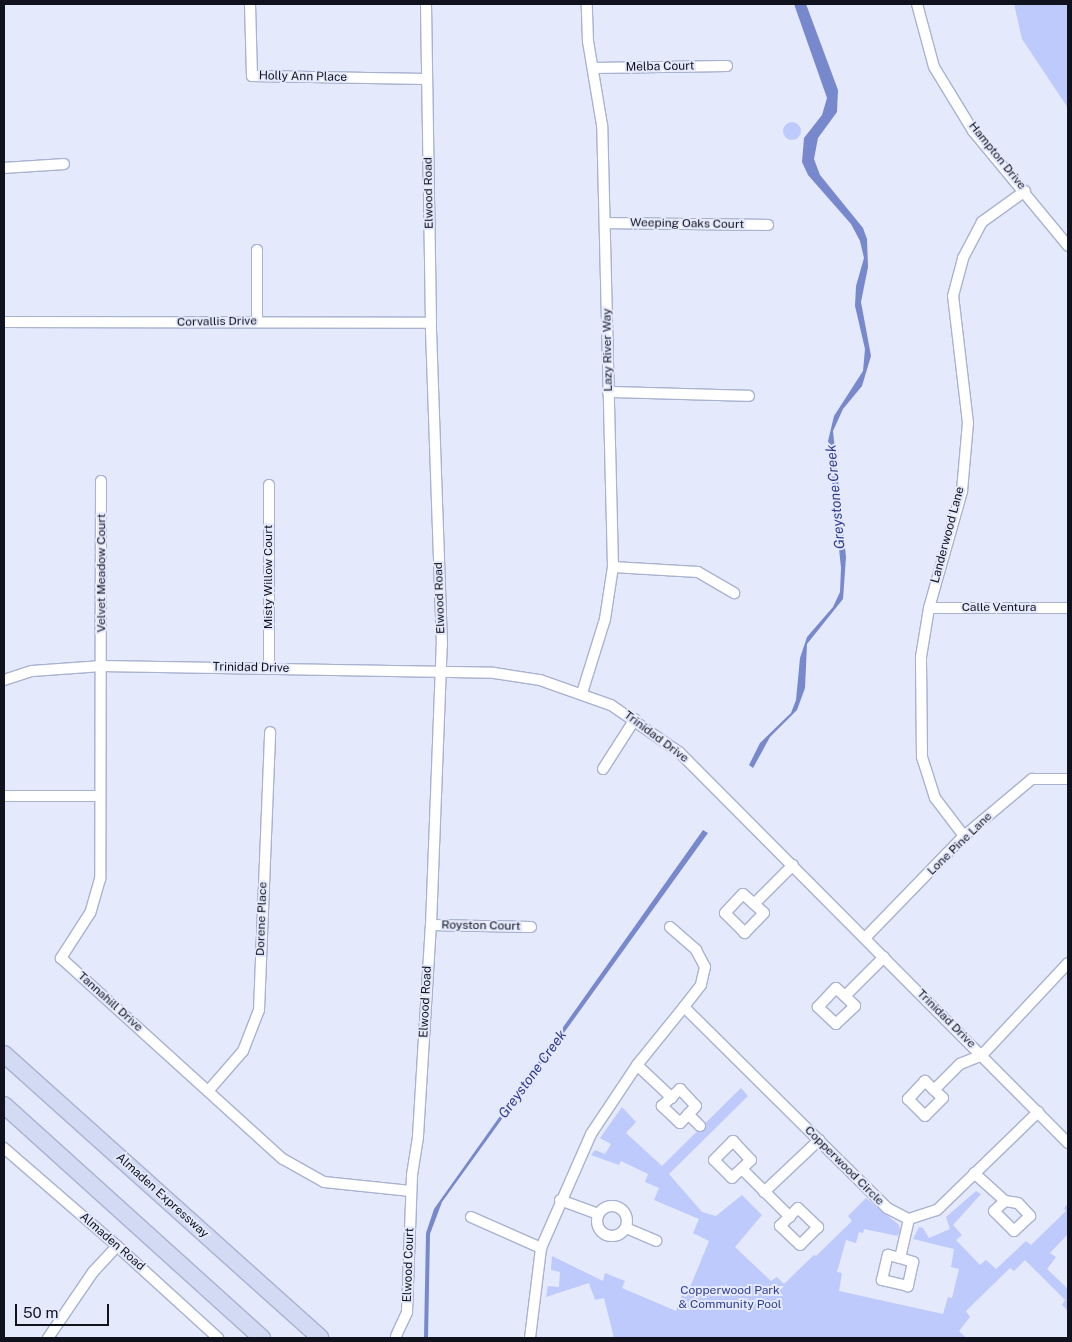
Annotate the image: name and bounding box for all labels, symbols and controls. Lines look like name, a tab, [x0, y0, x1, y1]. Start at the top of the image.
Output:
street label: Melba Court	[625, 59, 695, 75]
street label: Holly Ann Place	[259, 69, 347, 85]
street label: Hampton Drive	[965, 119, 1029, 193]
street label: Elwood Road	[421, 157, 437, 229]
street label: Weeping Oaks Court	[630, 216, 744, 232]
street label: Lazy River Way	[600, 308, 616, 392]
street label: Corvallis Drive	[177, 314, 257, 330]
water label: Greystone Creek	[822, 444, 848, 550]
street label: Landerwood Lane	[928, 485, 968, 585]
street label: Velvet Meadow Court	[95, 513, 109, 633]
street label: Misty Willow Court	[262, 524, 276, 630]
street label: Elwood Road	[432, 562, 448, 634]
street label: Calle Ventura	[961, 601, 1037, 615]
street label: Trinidad Drive	[212, 660, 290, 676]
street label: Trinidad Drive	[621, 708, 691, 766]
street label: Lone Pine Lane	[925, 809, 995, 879]
street label: Dorene Place	[254, 882, 270, 956]
street label: Royston Court	[441, 918, 521, 934]
street label: Elwood Road	[417, 966, 435, 1038]
street label: Tannahill Drive	[75, 969, 145, 1035]
street label: Trinidad Drive	[914, 987, 978, 1051]
water label: Greystone Creek	[494, 1027, 570, 1121]
street label: Copperwood Circle	[801, 1123, 887, 1209]
street label: Almaden Expressway	[113, 1151, 211, 1241]
street label: Almaden Road	[77, 1210, 147, 1274]
street label: Elwood Court	[400, 1227, 418, 1303]
park label: Copperwood Park & Community Pool	[679, 1284, 781, 1312]
scale bar	[18, 1294, 111, 1326]
text: 50 m	[23, 1304, 58, 1321]

